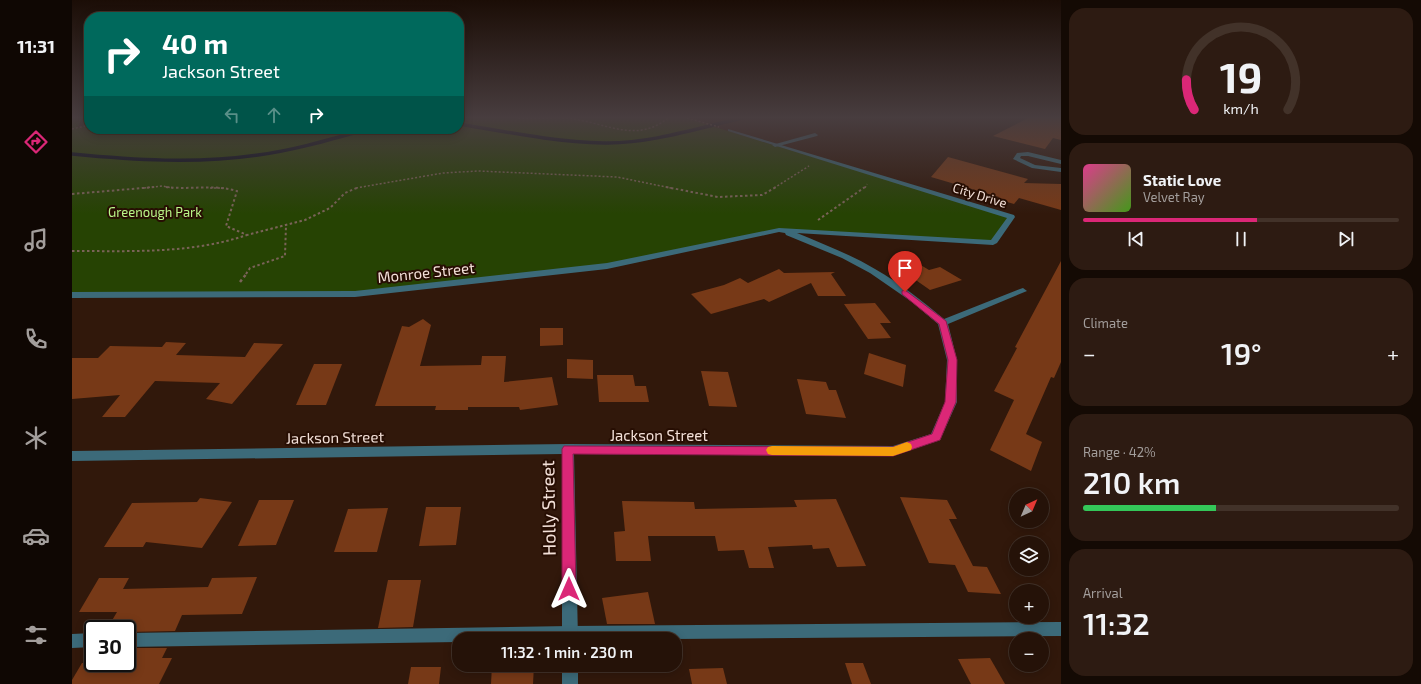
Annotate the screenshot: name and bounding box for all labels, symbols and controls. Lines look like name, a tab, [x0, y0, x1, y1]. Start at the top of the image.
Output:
text: 40 m	[162, 26, 228, 60]
icon: right	[96, 28, 148, 80]
text: 11:31	[17, 35, 55, 57]
text: 19	[1220, 50, 1262, 100]
text: Jackson Street	[162, 60, 280, 82]
text: km/h	[1223, 99, 1259, 116]
icon: left	[221, 104, 243, 126]
icon: ahead	[263, 104, 285, 126]
icon: right	[305, 104, 327, 126]
icon: directions	[22, 128, 50, 156]
text: Static Love	[1143, 171, 1221, 189]
street label: City Drive	[951, 179, 1009, 211]
text: Velvet Ray	[1143, 189, 1205, 205]
park label: Greenough Park	[108, 204, 202, 220]
icon: music	[22, 226, 50, 254]
icon: previous	[1125, 228, 1147, 250]
icon: pause	[1230, 228, 1252, 250]
icon: next	[1335, 228, 1357, 250]
pin	[888, 251, 922, 292]
icon: arrive	[894, 257, 916, 279]
street label: Monroe Street	[376, 258, 476, 286]
text: Climate	[1083, 315, 1128, 331]
icon: phone	[22, 325, 50, 353]
text: 19°	[1221, 335, 1262, 371]
text: −	[1083, 340, 1096, 366]
text: +	[1387, 340, 1399, 366]
icon: climate	[22, 424, 50, 452]
street label: Jackson Street	[610, 426, 708, 444]
street label: Jackson Street	[286, 427, 385, 447]
text: Range · 42%	[1083, 444, 1156, 460]
street label: Holly Street	[536, 460, 560, 556]
text: 210 km	[1083, 464, 1180, 500]
north arrow	[1009, 488, 1049, 528]
map controls	[1009, 488, 1049, 672]
icon: car	[22, 522, 50, 550]
button: layers	[1009, 536, 1049, 576]
position arrow	[548, 568, 590, 610]
button: +	[1009, 584, 1049, 624]
text: Arrival	[1083, 585, 1123, 601]
text: 11:32	[1083, 605, 1150, 641]
speed limit sign: 30	[84, 620, 136, 672]
icon: filters	[22, 621, 50, 649]
button: −	[1009, 632, 1049, 672]
text: 11:32 · 1 min · 230 m	[501, 643, 633, 661]

